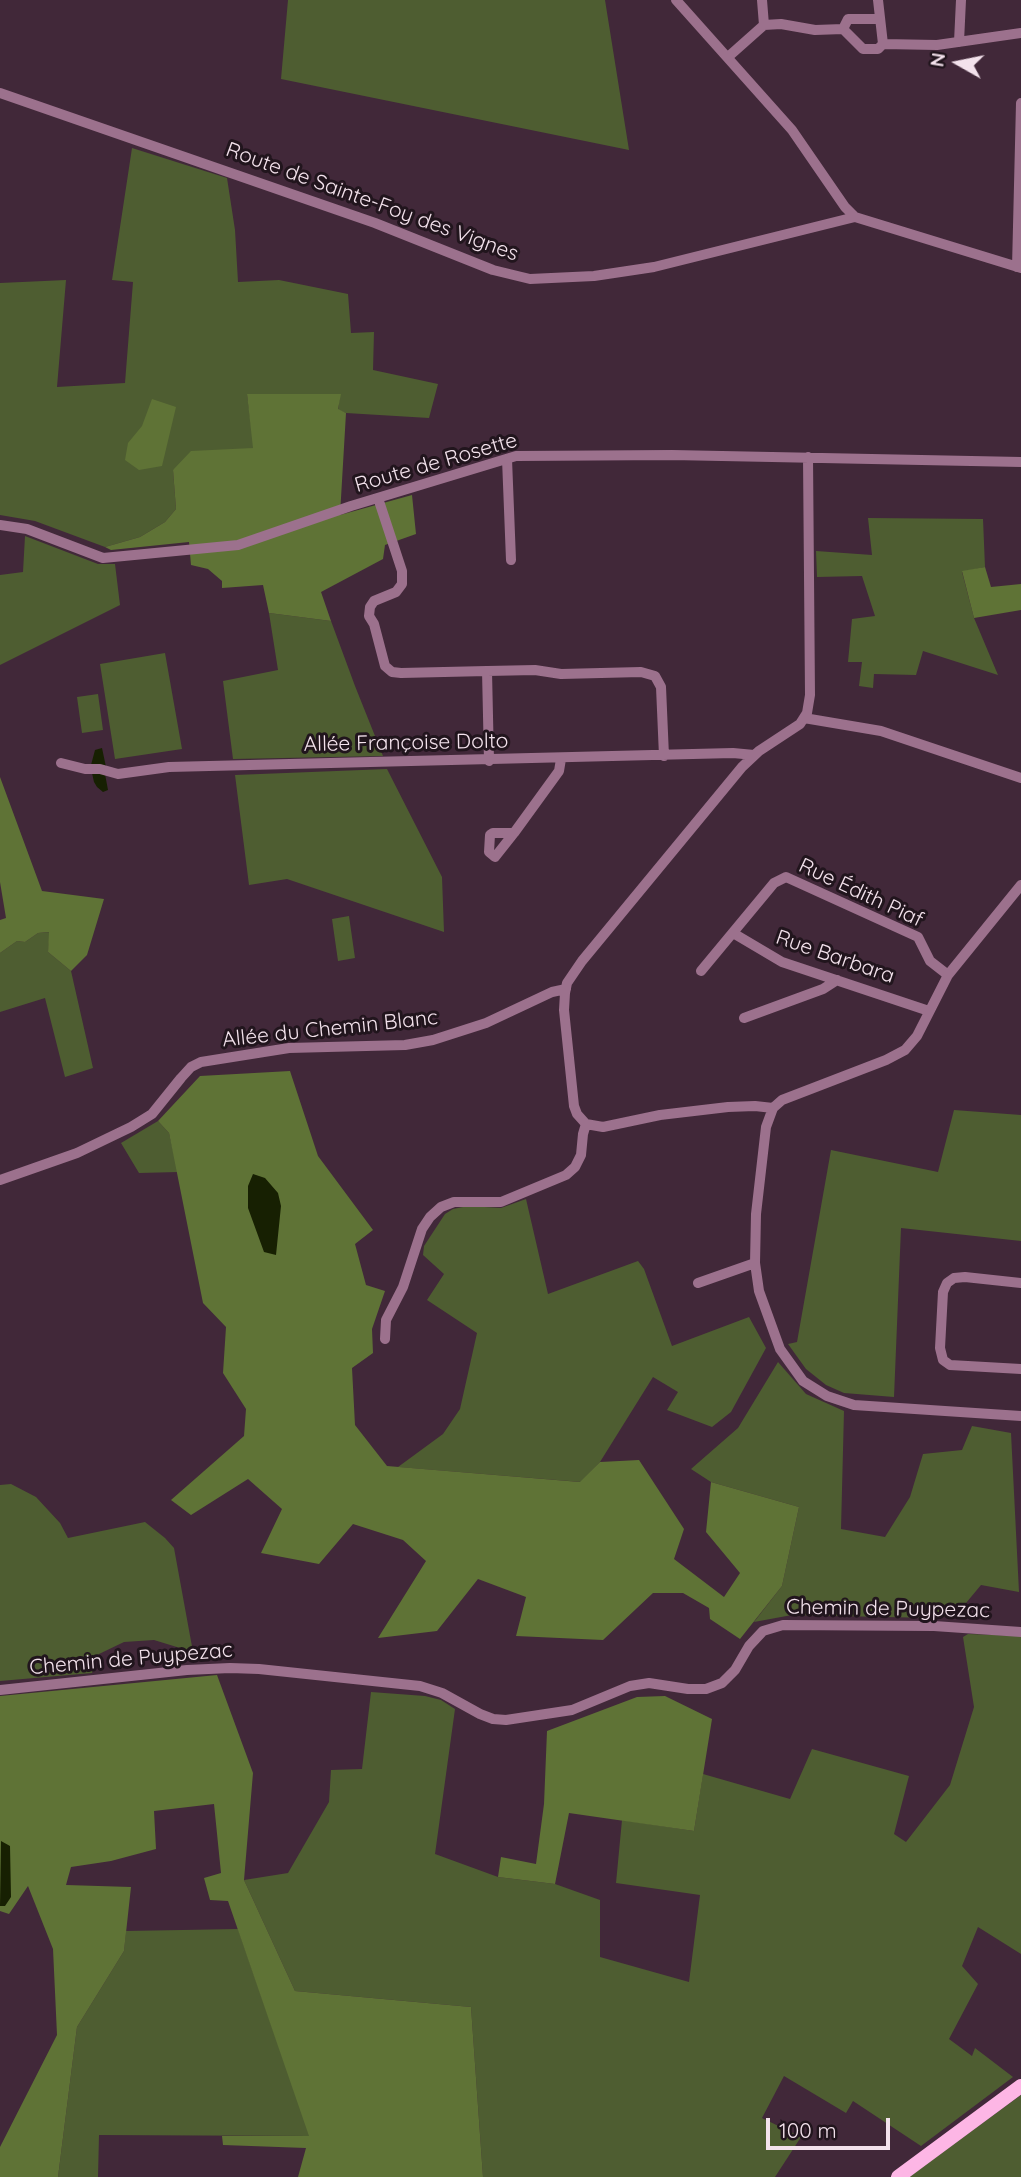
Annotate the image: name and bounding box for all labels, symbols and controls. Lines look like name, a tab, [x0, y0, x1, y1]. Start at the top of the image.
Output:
north arrow	[923, 28, 993, 98]
text: N	[924, 51, 950, 68]
street label: Route de Sainte-Foy des Vignes	[222, 137, 522, 267]
street label: Route de Rosette	[352, 428, 520, 498]
street label: Allée Françoise Dolto	[303, 729, 509, 757]
street label: Rue Édith Piaf	[795, 853, 927, 933]
street label: Rue Barbara	[772, 925, 898, 989]
street label: Allée du Chemin Blanc	[221, 1005, 439, 1053]
street label: Chemin de Puypezac	[786, 1595, 990, 1623]
street label: Chemin de Puypezac	[28, 1638, 234, 1680]
scale bar	[769, 2104, 893, 2148]
text: 100 m	[779, 2117, 837, 2143]

